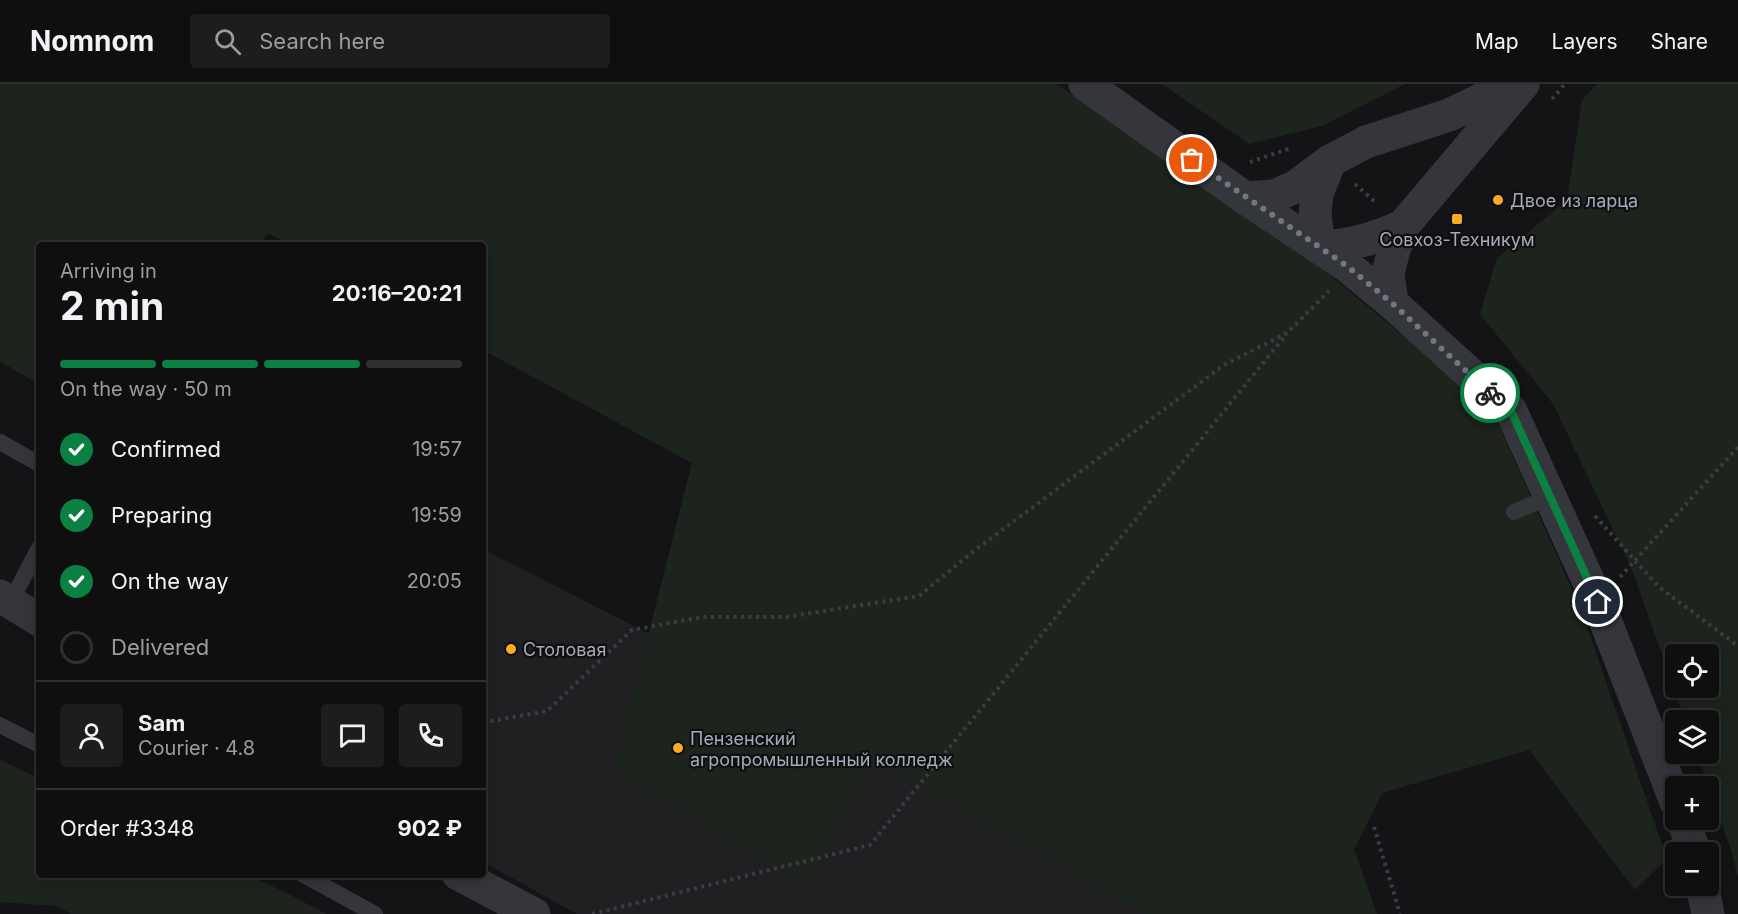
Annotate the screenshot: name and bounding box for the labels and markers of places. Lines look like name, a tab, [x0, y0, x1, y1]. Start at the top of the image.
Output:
pin	[1166, 134, 1217, 185]
place label: Двое из ларца	[1510, 190, 1638, 211]
marker: Двое из ларца	[1491, 193, 1505, 207]
marker: Совхоз-Техникум	[1450, 212, 1464, 226]
place label: Совхоз-Техникум	[1379, 229, 1535, 250]
pin	[1572, 576, 1623, 627]
place label: Столовая	[523, 639, 606, 660]
marker: Столовая	[504, 642, 518, 656]
place label: Пензенский агропромышленный колледж	[690, 728, 953, 770]
marker: Пензенский агропромышленный колледж	[671, 741, 685, 755]

